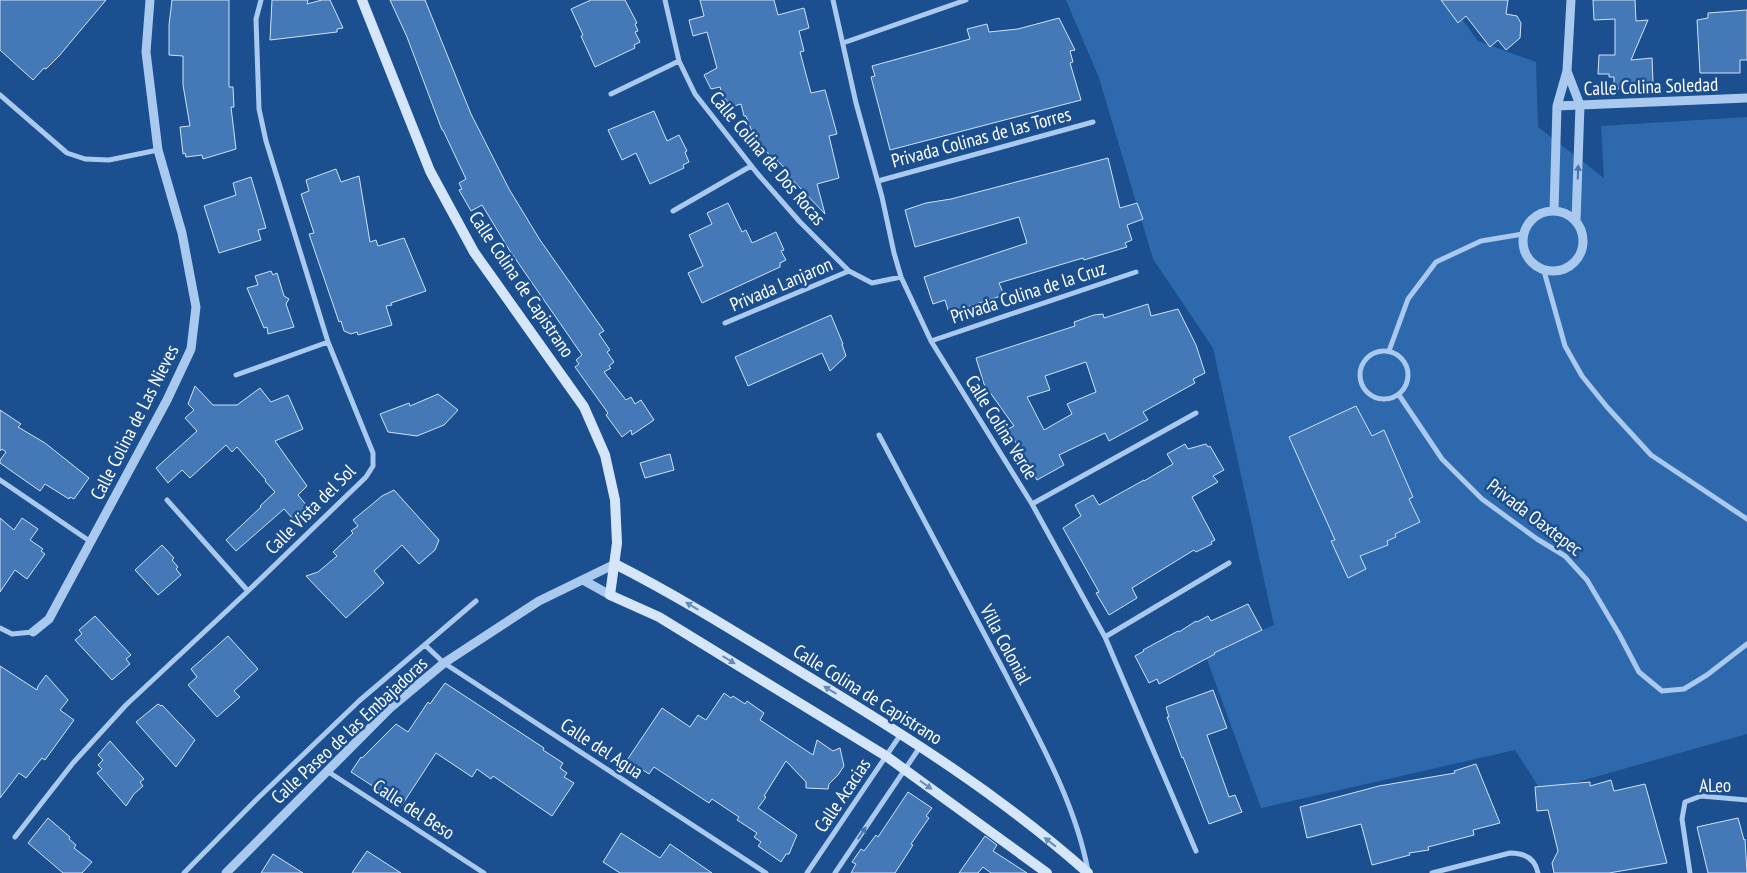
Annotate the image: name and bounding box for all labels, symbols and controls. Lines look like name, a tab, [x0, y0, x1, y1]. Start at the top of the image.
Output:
street label: Calle Colina Soledad	[1583, 72, 1719, 100]
street label: Calle Colina de Dos Rocas	[705, 86, 831, 230]
street label: Privada Colinas de las Torres	[889, 101, 1073, 173]
one-way arrow	[1574, 164, 1582, 180]
street label: Calle Colina de Capistrano	[464, 206, 580, 362]
street label: Privada Lanjaron	[726, 252, 836, 316]
street label: Privada Colina de la Cruz	[947, 256, 1109, 328]
street label: Calle Colina de Las Nieves	[84, 340, 184, 504]
street label: Calle Colina Verde	[961, 371, 1044, 484]
street label: Calle Vista del Sol	[260, 458, 361, 559]
street label: Privada Oaxtepec	[1482, 473, 1588, 561]
street label: Villa Colonial	[975, 599, 1037, 688]
one-way arrow	[685, 601, 698, 610]
street label: Calle Colina de Capistrano	[789, 638, 947, 750]
street label: Calle Paseo de las Embajadoras	[266, 651, 432, 809]
one-way arrow	[723, 656, 736, 665]
one-way arrow	[824, 686, 837, 695]
street label: Calle del Agua	[556, 712, 648, 784]
street label: Calle Acacias	[808, 753, 876, 837]
street label: ALeo	[1699, 773, 1731, 797]
street label: Calle del Beso	[369, 774, 459, 844]
one-way arrow	[919, 780, 932, 790]
one-way arrow	[857, 826, 867, 839]
one-way arrow	[1043, 837, 1057, 847]

